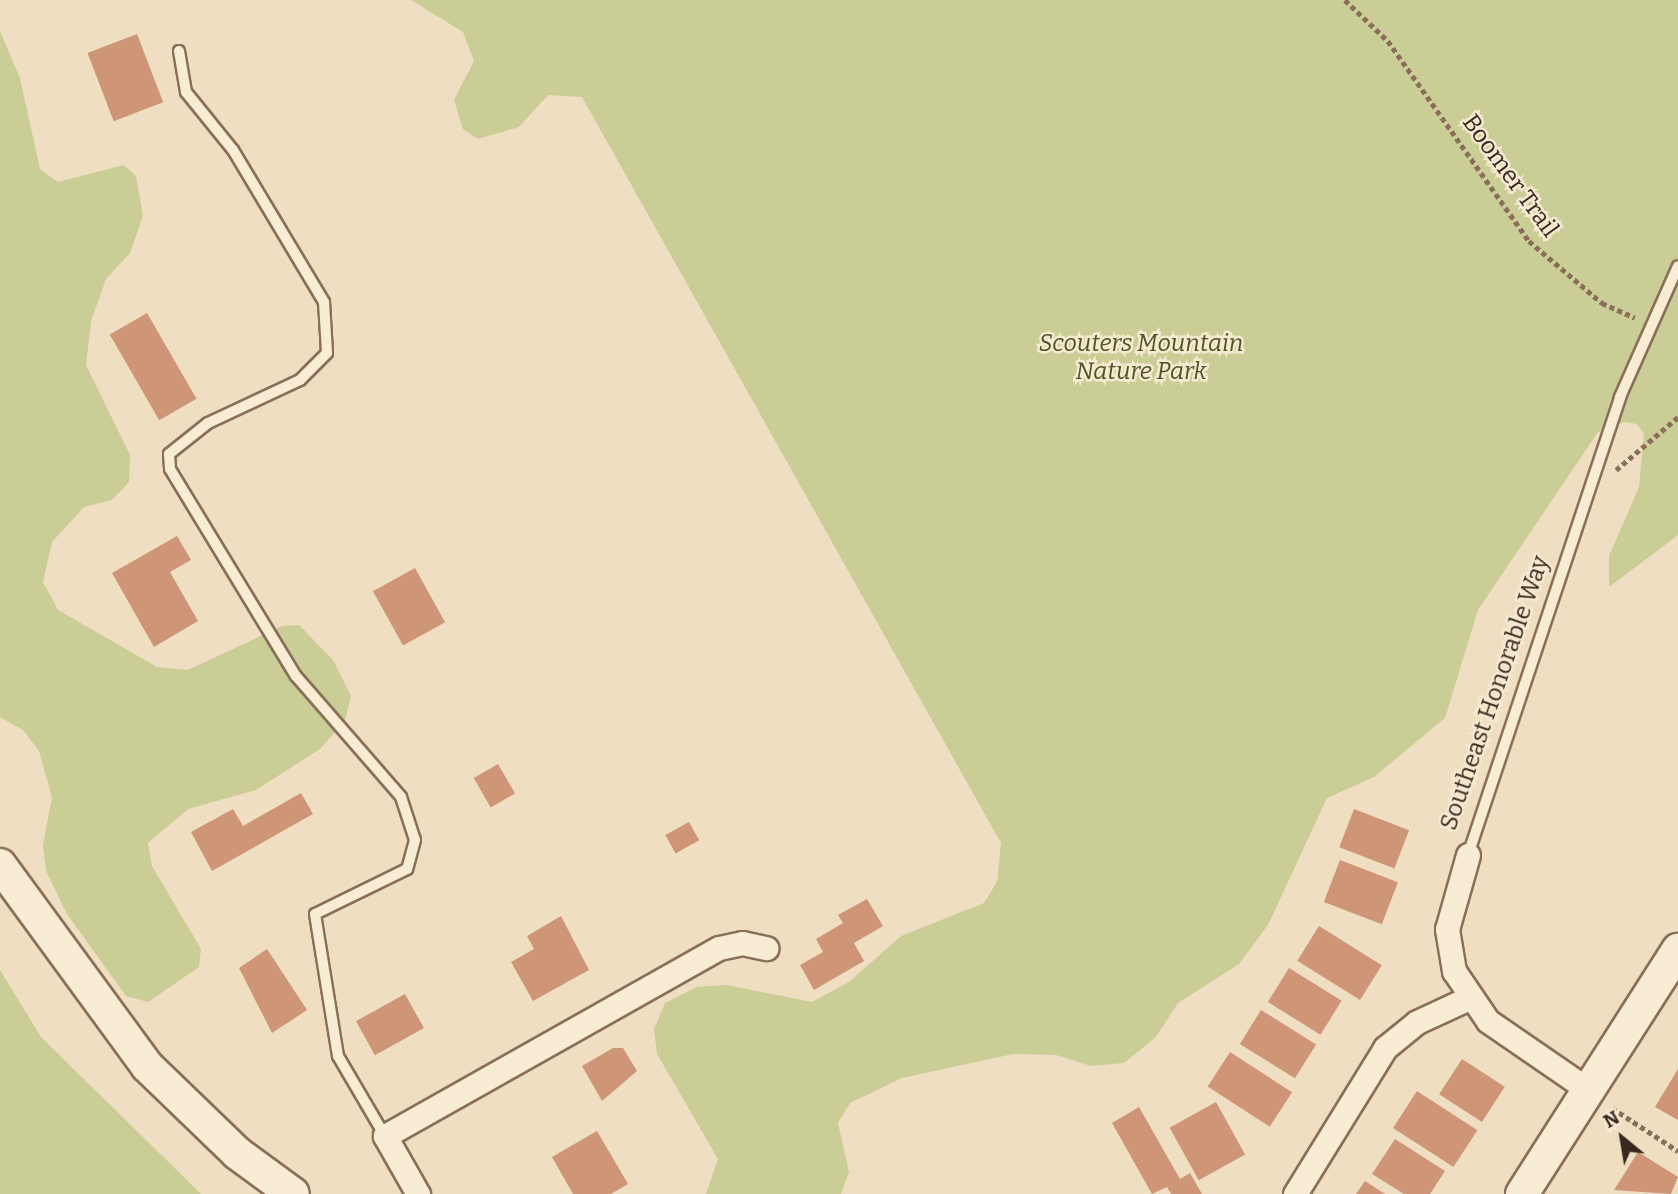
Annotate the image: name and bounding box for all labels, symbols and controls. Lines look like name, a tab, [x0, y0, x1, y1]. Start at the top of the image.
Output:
street label: Boomer Trail	[1456, 109, 1564, 243]
park label: Scouters Mountain Nature Park	[1039, 330, 1243, 386]
street label: Southeast Honorable Way	[1434, 552, 1556, 834]
north arrow	[1587, 1103, 1657, 1173]
text: N	[1599, 1106, 1623, 1133]

